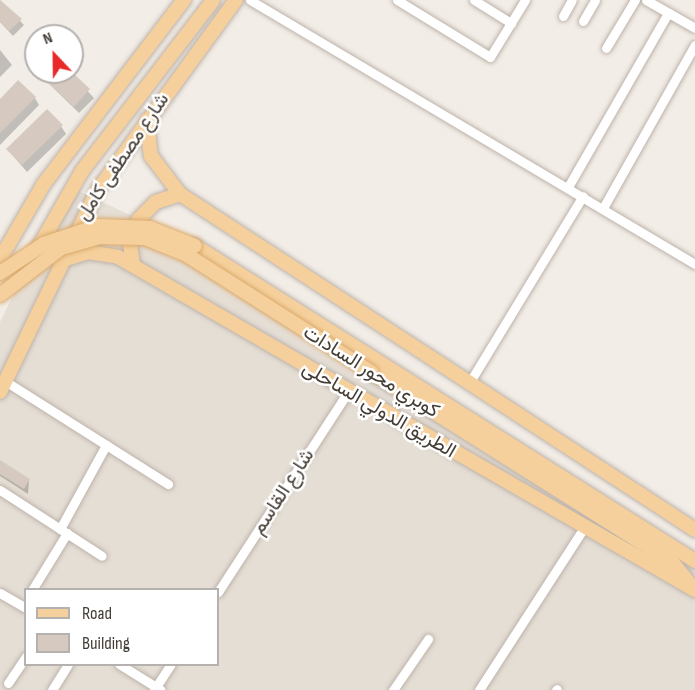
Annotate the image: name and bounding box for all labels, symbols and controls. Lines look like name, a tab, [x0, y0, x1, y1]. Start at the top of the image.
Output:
north arrow	[24, 24, 84, 84]
text: N	[40, 28, 55, 49]
street label: شارع مصطفى كامل	[71, 89, 175, 225]
street label: كوبري محور السادات	[298, 320, 444, 424]
street label: الطريق الدولي الساحلى	[298, 356, 460, 464]
street label: شارع القاسم	[246, 445, 320, 539]
legend	[24, 588, 219, 666]
text: Road	[82, 603, 112, 624]
text: Building	[82, 633, 130, 654]

